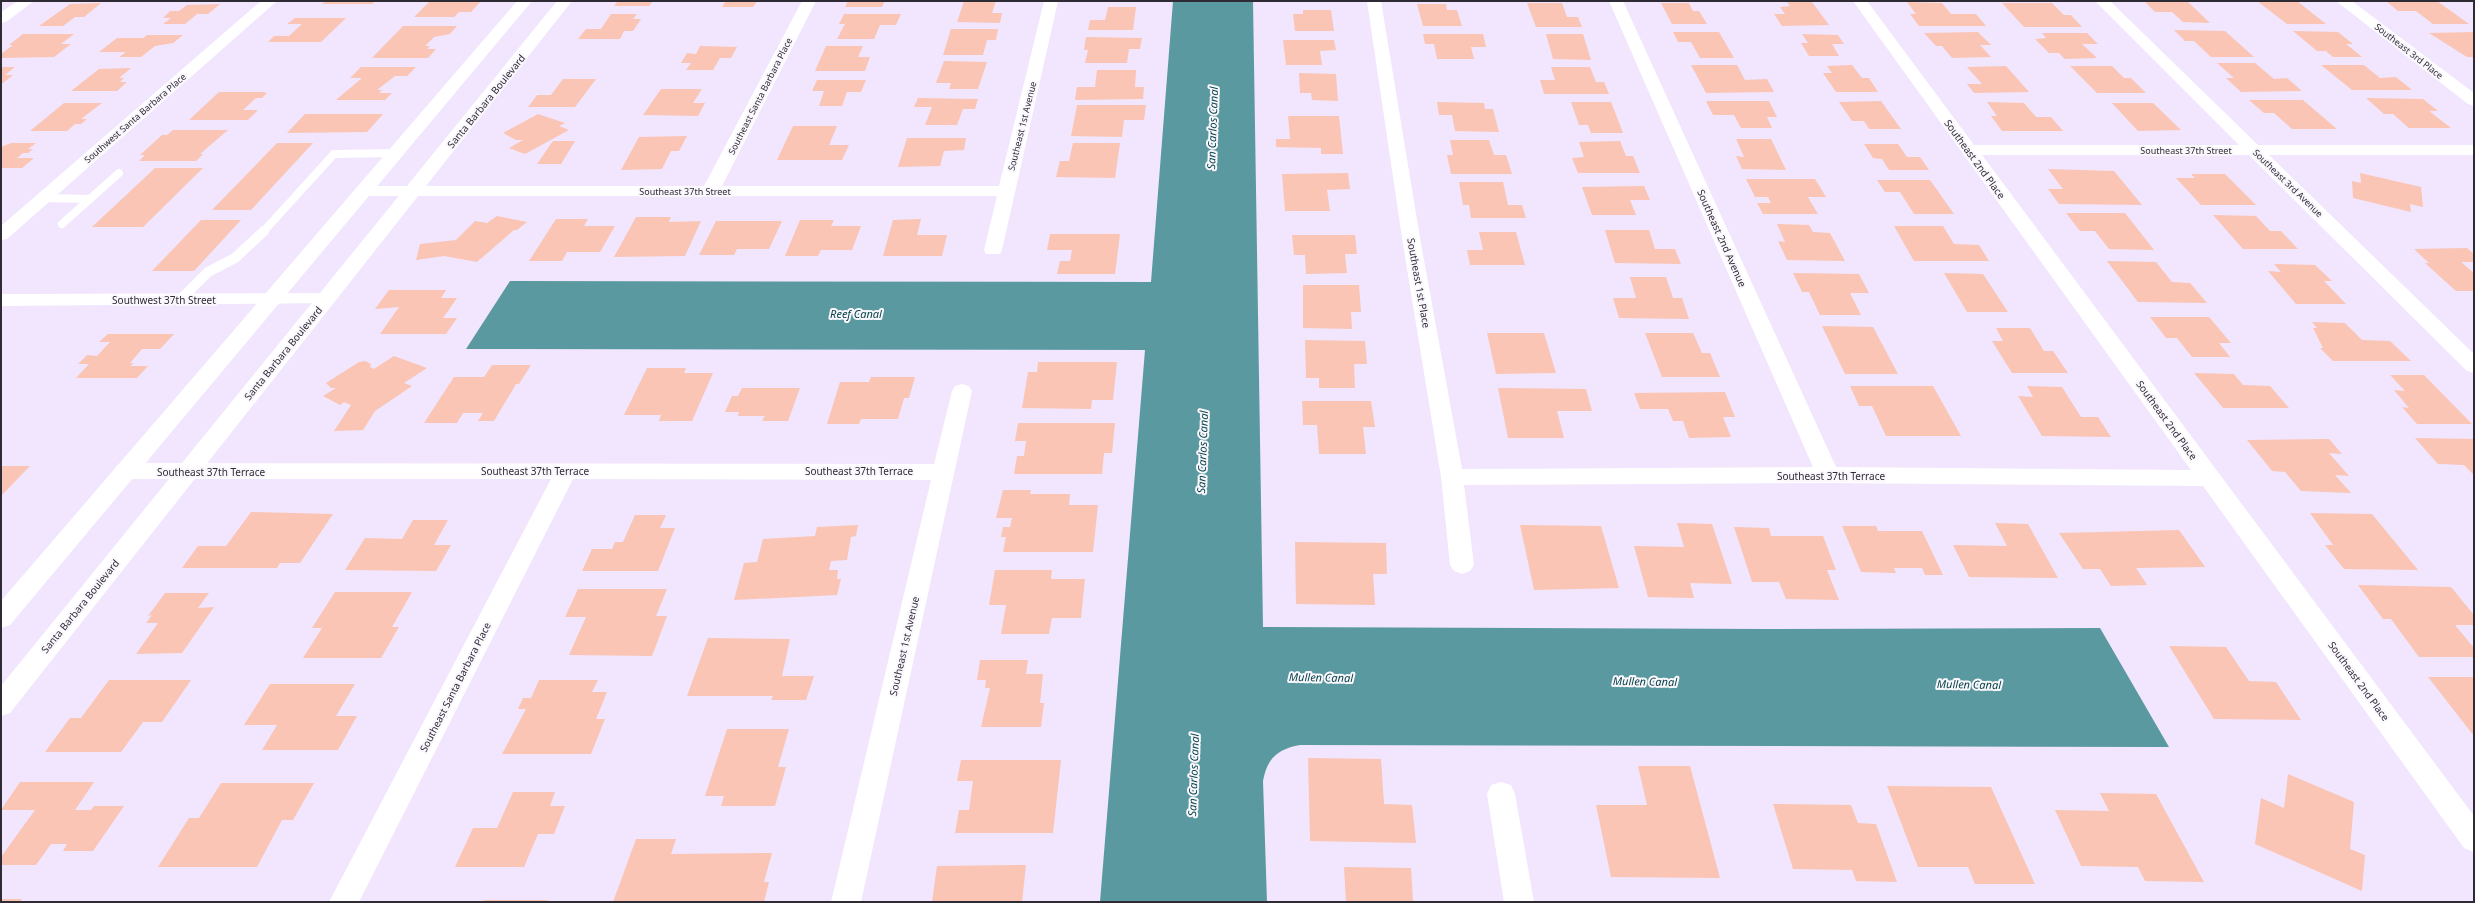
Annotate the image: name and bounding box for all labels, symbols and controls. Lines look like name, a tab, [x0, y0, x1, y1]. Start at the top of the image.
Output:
street label: Southeast 3rd Place	[2372, 20, 2446, 82]
street label: Southeast Santa Barbara Place	[725, 35, 795, 157]
street label: Santa Barbara Boulevard	[444, 51, 528, 151]
street label: Southwest Santa Barbara Place	[81, 70, 189, 166]
street label: Southeast 1st Avenue	[1005, 80, 1039, 172]
water label: San Carlos Canal	[1203, 85, 1221, 170]
street label: Southeast 2nd Place	[1941, 116, 2009, 202]
street label: Southeast 37th Street	[2140, 144, 2232, 157]
street label: Southeast 3rd Avenue	[2250, 146, 2326, 220]
street label: Southeast 37th Street	[639, 185, 731, 198]
street label: Southeast 2nd Avenue	[1694, 187, 1750, 289]
street label: Southeast 1st Place	[1404, 237, 1434, 329]
street label: Southwest 37th Street	[112, 293, 216, 307]
street label: Santa Barbara Boulevard	[241, 303, 325, 403]
water label: Reef Canal	[830, 306, 883, 321]
street label: Southeast 2nd Place	[2133, 377, 2201, 463]
water label: San Carlos Canal	[1193, 409, 1211, 494]
street label: Southeast 37th Terrace	[481, 464, 589, 478]
street label: Southeast 37th Terrace	[805, 464, 913, 478]
street label: Southeast 37th Terrace	[157, 465, 265, 479]
street label: Southeast 37th Terrace	[1777, 469, 1885, 483]
street label: Santa Barbara Boulevard	[38, 556, 122, 656]
street label: Southeast 1st Avenue	[886, 595, 922, 697]
street label: Southeast Santa Barbara Place	[416, 619, 494, 754]
street label: Southeast 2nd Place	[2325, 638, 2393, 724]
water label: Mullen Canal	[1289, 669, 1354, 685]
water label: Mullen Canal	[1613, 673, 1678, 689]
water label: Mullen Canal	[1937, 676, 2002, 692]
water label: San Carlos Canal	[1184, 732, 1202, 817]

